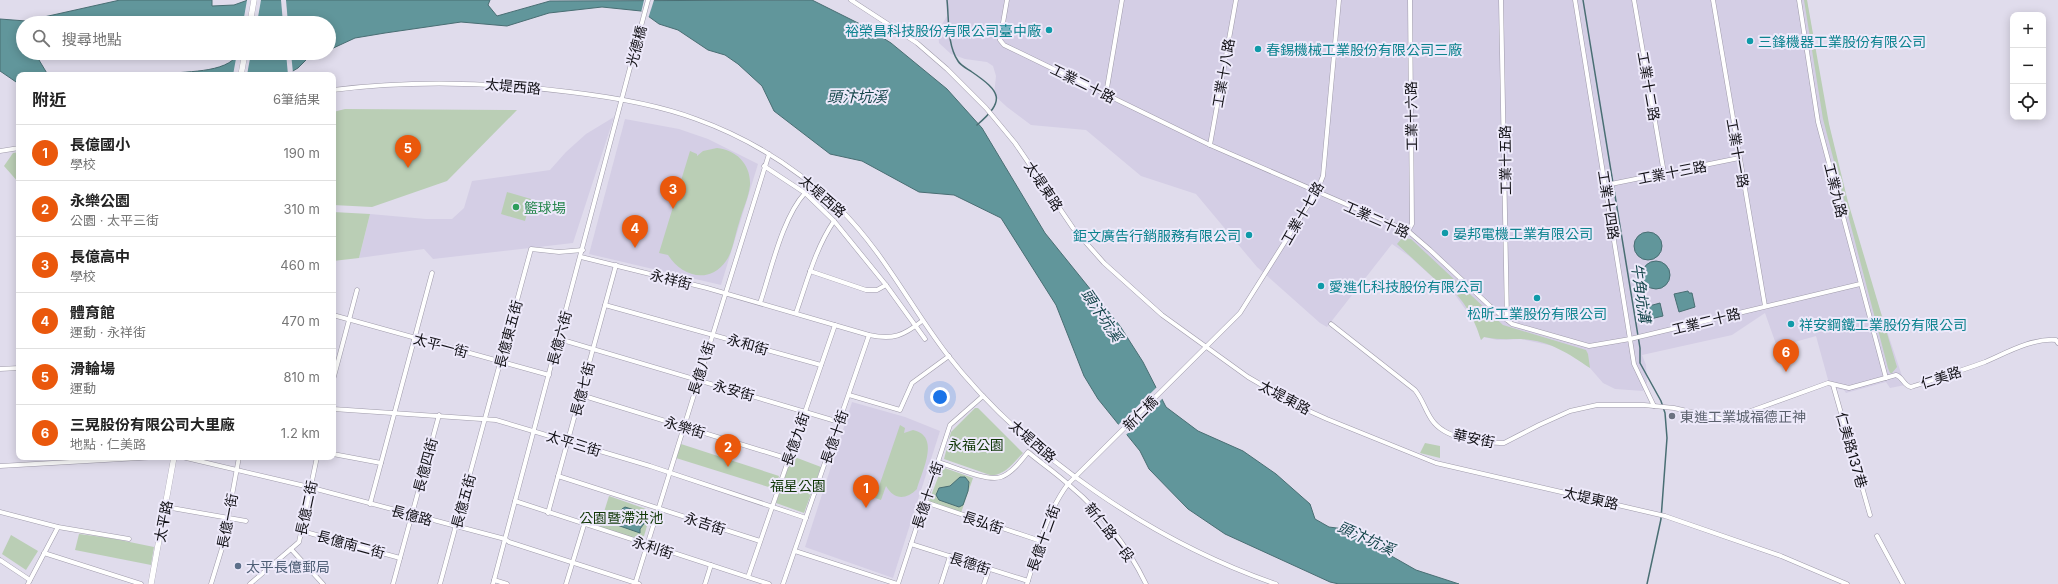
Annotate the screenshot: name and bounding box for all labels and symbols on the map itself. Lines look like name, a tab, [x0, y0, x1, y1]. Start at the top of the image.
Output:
place label: 裕榮昌科技股份有限公司臺中廠	[845, 22, 1041, 39]
street label: 光德橋	[622, 24, 650, 68]
marker: 裕榮昌科技股份有限公司臺中廠	[1044, 25, 1054, 35]
place label: 三鋒機器工業股份有限公司	[1758, 33, 1926, 50]
marker: 三鋒機器工業股份有限公司	[1745, 36, 1755, 46]
street label: 工業十八路	[1209, 37, 1237, 109]
place label: 春錫機械工業股份有限公司三廠	[1266, 41, 1462, 58]
marker: 春錫機械工業股份有限公司三廠	[1253, 44, 1263, 54]
street label: 工業十二路	[1635, 50, 1663, 122]
street label: 工業二十路	[1048, 60, 1118, 106]
street label: 太堤西路	[484, 75, 542, 97]
street label: 工業十六路	[1402, 81, 1420, 151]
water label: 頭汴坑溪	[827, 87, 889, 106]
street label: 工業十一路	[1724, 117, 1752, 189]
street label: 工業十五路	[1496, 125, 1514, 195]
pin: 5	[395, 135, 421, 168]
street label: 工業十三路	[1636, 157, 1708, 187]
street label: 太堤東路	[1021, 158, 1067, 214]
street label: 工業九路	[1821, 161, 1851, 219]
street label: 工業十四路	[1595, 169, 1623, 241]
street label: 太堤西路	[796, 171, 850, 221]
pin: 3	[660, 176, 686, 209]
street label: 工業十七路	[1277, 178, 1327, 248]
street label: 工業二十路	[1342, 197, 1412, 241]
place label: 籃球場	[524, 199, 566, 216]
marker: 籃球場	[511, 202, 521, 212]
pin: 4	[622, 215, 648, 248]
place label: 晏邦電機工業有限公司	[1453, 225, 1593, 242]
place label: 鉅文廣告行銷服務有限公司	[1073, 227, 1241, 244]
marker: 晏邦電機工業有限公司	[1440, 228, 1450, 238]
marker: 鉅文廣告行銷服務有限公司	[1244, 230, 1254, 240]
water label: 牛角坑溝	[1627, 262, 1655, 326]
street label: 永祥街	[649, 266, 693, 292]
place label: 愛進化科技股份有限公司	[1329, 278, 1483, 295]
marker: 愛進化科技股份有限公司	[1316, 281, 1326, 291]
water label: 頭汴坑溪	[1077, 285, 1128, 347]
marker: 松昕工業股份有限公司	[1532, 293, 1542, 303]
street label: 長億東五街	[491, 298, 525, 370]
street label: 工業二十路	[1670, 304, 1742, 338]
place label: 松昕工業股份有限公司	[1467, 305, 1607, 322]
street label: 長億六街	[544, 309, 574, 367]
place label: 祥安鋼鐵工業股份有限公司	[1799, 316, 1967, 333]
marker: 祥安鋼鐵工業股份有限公司	[1786, 319, 1796, 329]
street label: 太平一街	[412, 330, 470, 360]
street label: 永和街	[725, 330, 771, 358]
street label: 長億八街	[684, 339, 718, 397]
pin: 6	[1773, 339, 1799, 372]
street label: 長億七街	[567, 360, 597, 418]
street label: 仁美路	[1918, 362, 1964, 392]
street label: 永安街	[711, 376, 757, 404]
street label: 太堤東路	[1256, 376, 1314, 418]
your location	[930, 387, 950, 407]
street label: 新仁橋	[1119, 392, 1161, 434]
street label: 長億十街	[817, 408, 851, 466]
place label: 東進工業城福德正神	[1680, 408, 1806, 425]
street label: 長億九街	[778, 410, 812, 468]
street label: 仁美路137巷	[1833, 410, 1871, 490]
marker: 東進工業城福德正神	[1667, 411, 1677, 421]
street label: 永樂街	[662, 413, 708, 441]
street label: 太堤西路	[1006, 416, 1060, 466]
street label: 華安街	[1452, 425, 1496, 451]
street label: 太平三街	[545, 427, 603, 459]
pin: 2	[715, 434, 741, 467]
street label: 長億四街	[410, 436, 440, 494]
park label: 永福公園	[948, 436, 1004, 453]
street label: 長億十一街	[908, 459, 946, 531]
street label: 長億五街	[448, 472, 478, 530]
pin: 1	[853, 475, 879, 508]
park label: 福星公園	[770, 477, 826, 494]
street label: 長億二街	[292, 479, 320, 537]
street label: 太堤東路	[1562, 483, 1620, 513]
street label: 長億一街	[213, 492, 241, 550]
street label: 太平路	[151, 499, 175, 543]
street label: 新仁路一段	[1082, 499, 1138, 565]
street label: 長億路	[390, 501, 434, 529]
street label: 長億十二街	[1023, 502, 1063, 574]
street label: 長弘街	[960, 507, 1006, 537]
street label: 永吉街	[682, 508, 728, 538]
park label: 公園暨滯洪池	[579, 509, 663, 526]
water label: 頭汴坑溪	[1335, 517, 1399, 560]
street label: 長億南二街	[315, 527, 387, 561]
street label: 永利街	[630, 532, 676, 562]
street label: 長德街	[947, 548, 993, 578]
place label: 太平長億郵局	[246, 558, 330, 575]
marker: 太平長億郵局	[233, 561, 243, 571]

